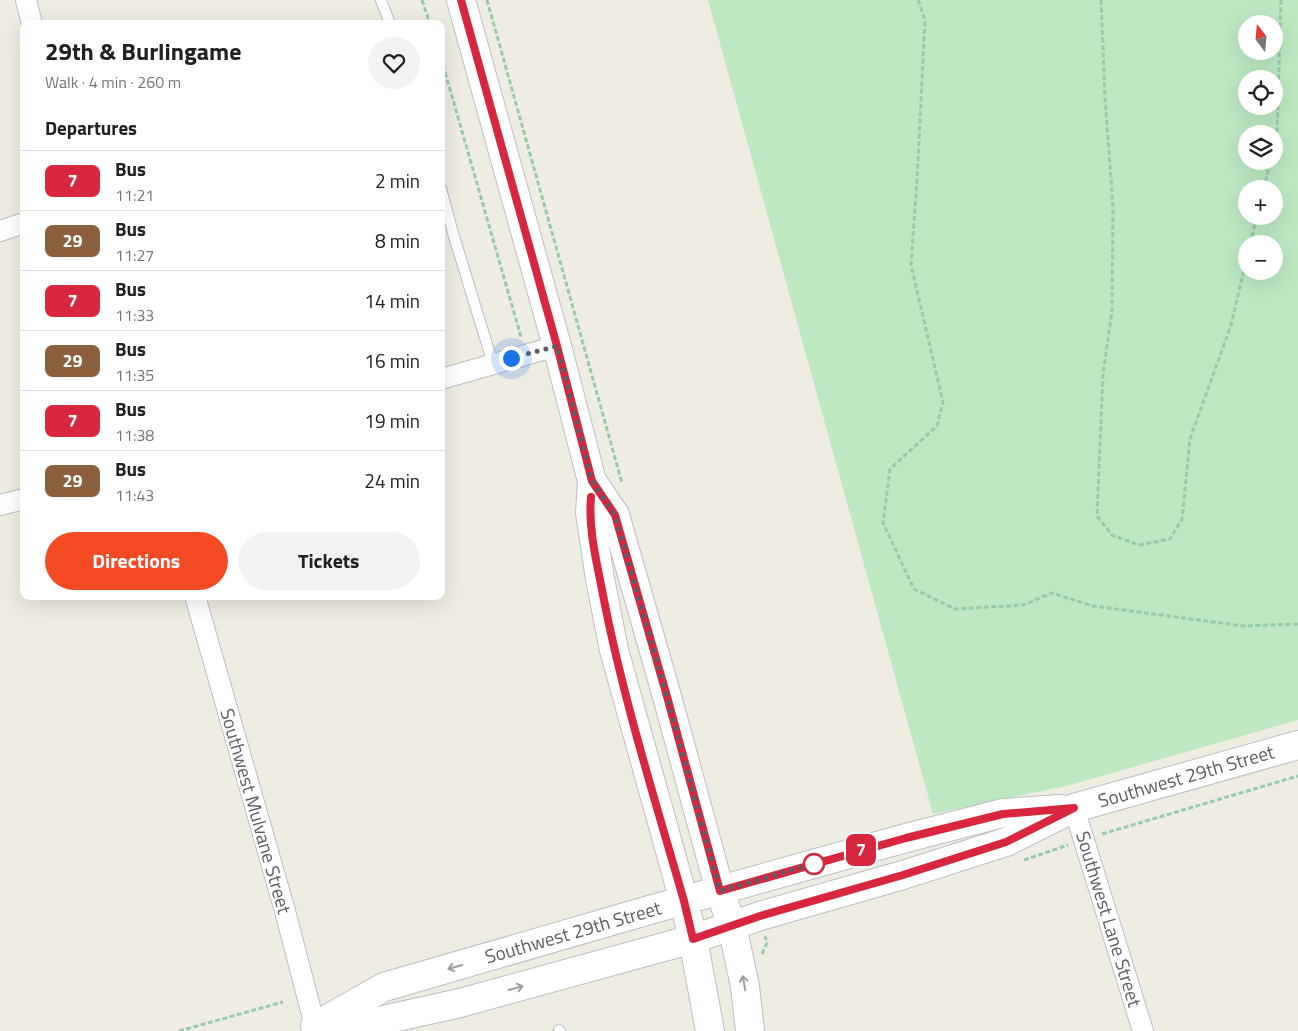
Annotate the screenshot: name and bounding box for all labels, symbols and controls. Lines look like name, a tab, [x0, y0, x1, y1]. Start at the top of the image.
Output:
north arrow	[1238, 15, 1282, 60]
map controls	[1238, 15, 1283, 280]
text: 29th & Burlingame	[45, 33, 242, 69]
button: heart	[368, 37, 420, 89]
text: Walk · 4 min · 260 m	[45, 70, 181, 94]
button: locate	[1238, 70, 1283, 115]
text: Departures	[45, 113, 137, 142]
button: layers	[1238, 125, 1283, 170]
text: Bus	[115, 154, 146, 183]
text: 2 min	[375, 166, 420, 195]
text: 7	[67, 167, 78, 194]
button: +	[1238, 180, 1283, 225]
text: 11:21	[115, 183, 154, 207]
text: Bus	[115, 214, 146, 243]
text: 8 min	[375, 226, 420, 255]
text: 29	[62, 227, 83, 254]
button: −	[1238, 235, 1283, 280]
text: 11:27	[115, 243, 154, 267]
text: Bus	[115, 274, 146, 303]
text: 14 min	[364, 286, 420, 315]
text: 7	[67, 287, 78, 314]
text: 11:33	[115, 303, 154, 327]
text: Bus	[115, 334, 146, 363]
text: 16 min	[364, 346, 420, 375]
your location	[499, 346, 524, 371]
text: 29	[62, 347, 83, 374]
text: 11:35	[115, 363, 154, 387]
text: Bus	[115, 394, 146, 423]
text: 19 min	[364, 406, 420, 435]
text: 7	[67, 407, 78, 434]
text: 11:38	[115, 423, 154, 447]
text: Bus	[115, 454, 146, 483]
text: 24 min	[364, 466, 420, 495]
text: 29	[62, 467, 83, 494]
text: 11:43	[115, 483, 154, 507]
button: Directions	[45, 532, 228, 590]
button: Tickets	[238, 532, 420, 590]
street label: Southwest Mulvane Street	[213, 705, 300, 917]
street label: Southwest 29th Street	[1094, 736, 1278, 815]
street label: Southwest Lane Street	[1069, 827, 1150, 1011]
line badge: 7	[845, 834, 877, 866]
text: 7	[856, 836, 866, 863]
unlabelled marker	[803, 853, 825, 875]
street label: Southwest 29th Street	[481, 892, 665, 971]
one-way arrow	[447, 962, 463, 972]
one-way arrow	[739, 975, 749, 991]
one-way arrow	[508, 982, 524, 992]

